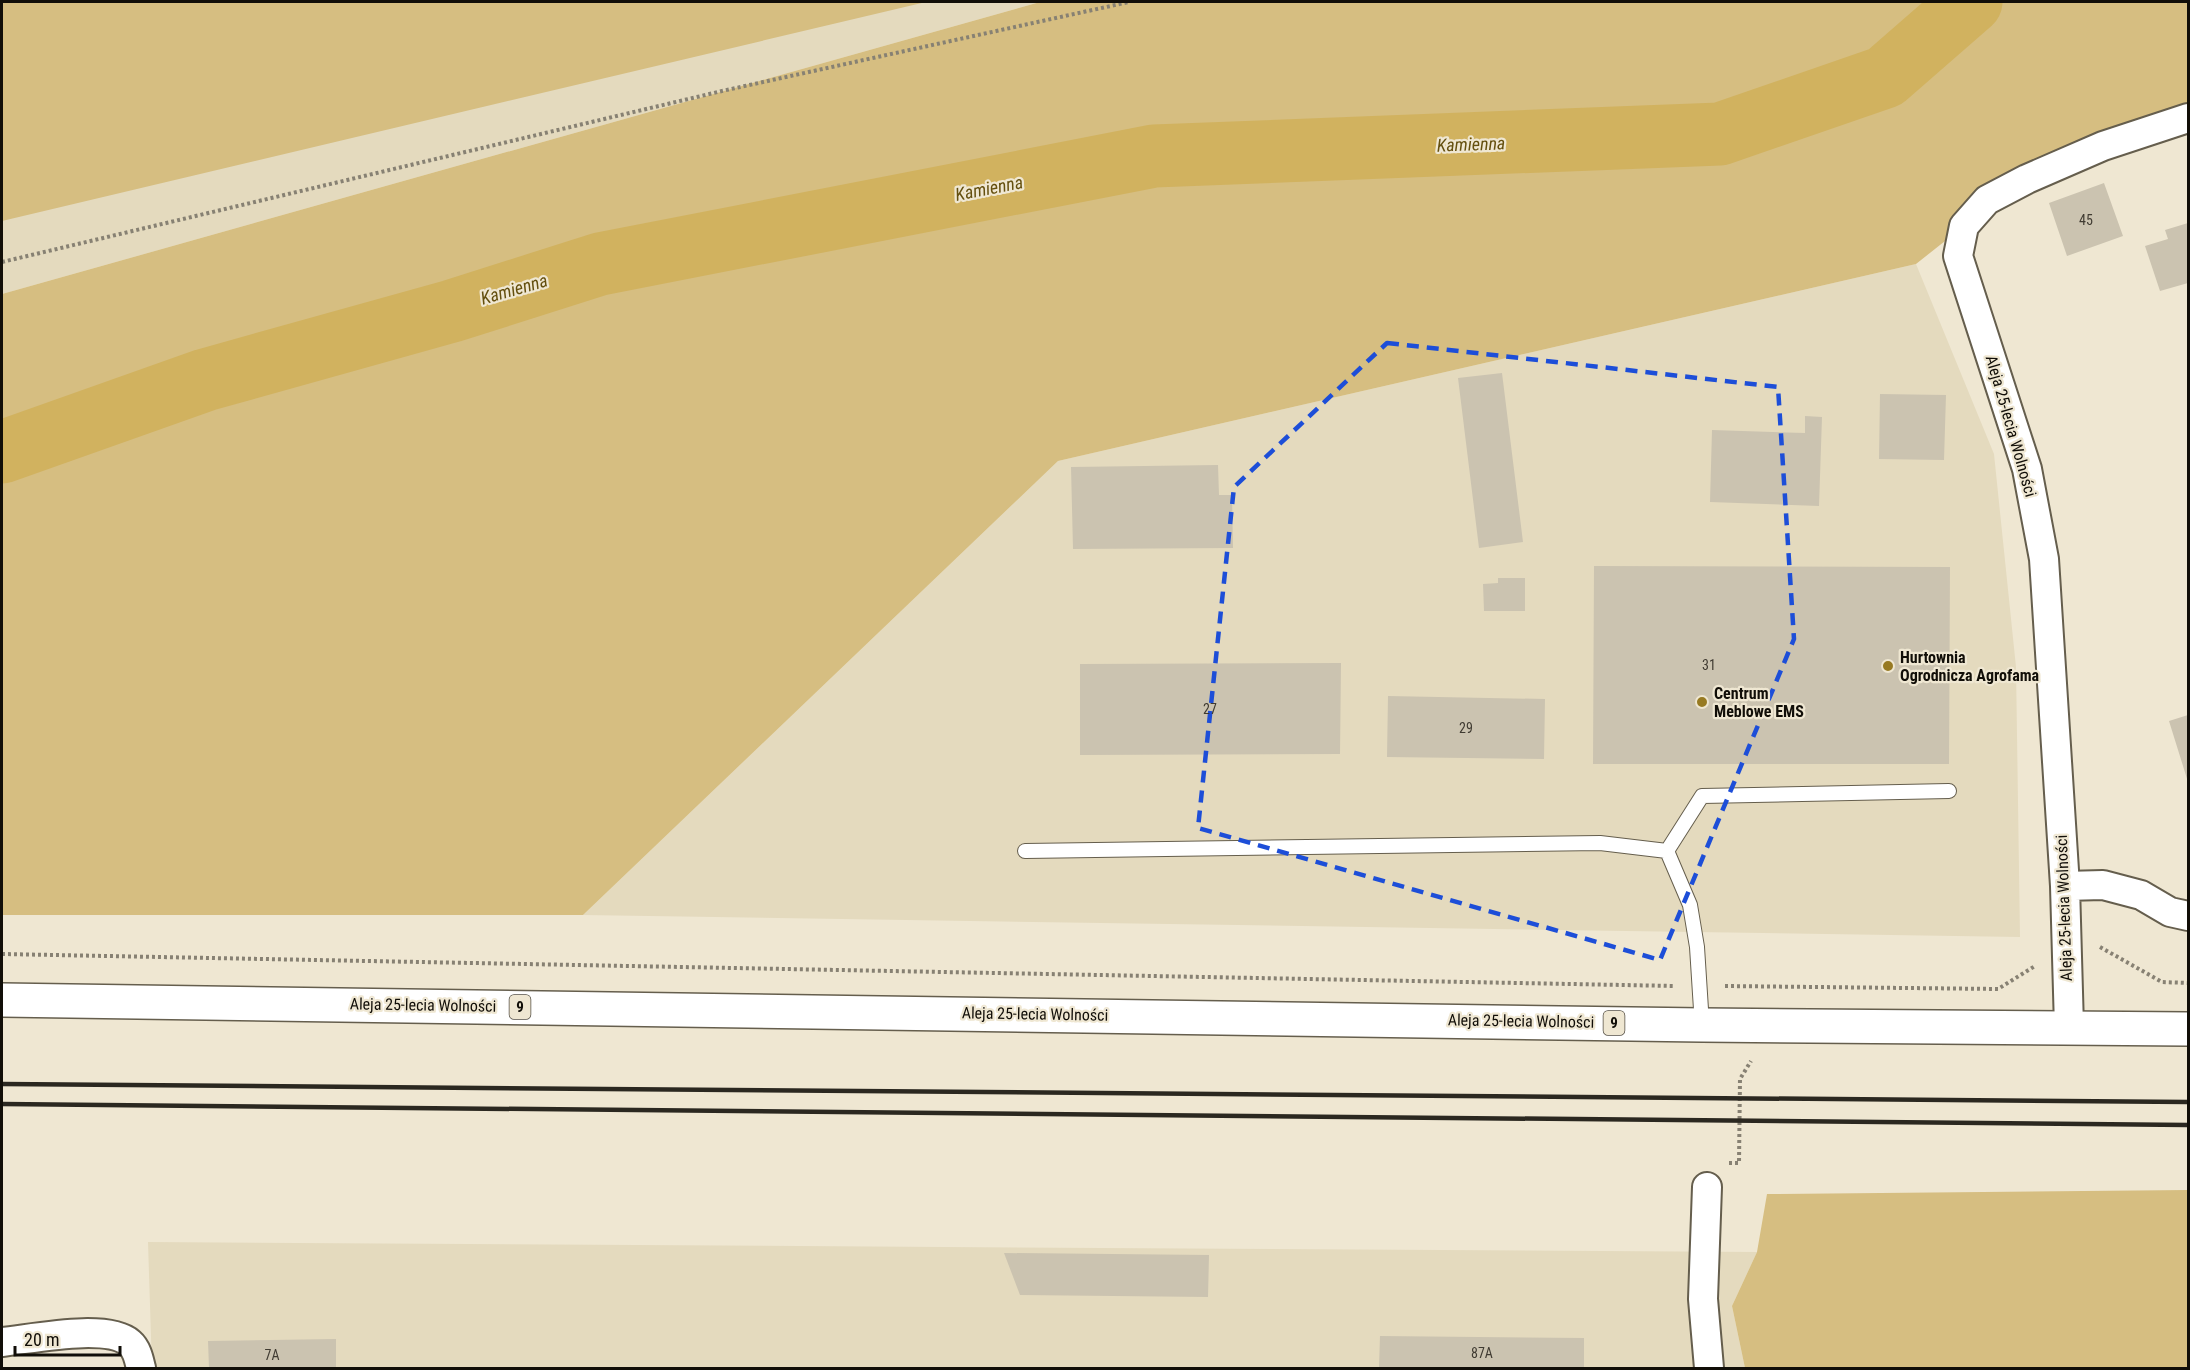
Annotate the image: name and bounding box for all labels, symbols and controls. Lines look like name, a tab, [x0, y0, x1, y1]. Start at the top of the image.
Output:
water label: Kamienna	[1436, 132, 1506, 156]
water label: Kamienna	[953, 171, 1025, 205]
house number: 45	[2079, 212, 2093, 228]
water label: Kamienna	[478, 269, 550, 309]
street label: Aleja 25-lecia Wolności	[1982, 353, 2040, 499]
place label: Hurtownia Ogrodnicza Agrofama	[1900, 648, 2040, 685]
house number: 31	[1702, 657, 1716, 673]
marker: Hurtownia Ogrodnicza Agrofama	[1881, 659, 1895, 673]
place label: Centrum Meblowe EMS	[1714, 684, 1804, 721]
marker: Centrum Meblowe EMS	[1695, 695, 1709, 709]
house number: 27	[1203, 701, 1217, 717]
house number: 29	[1459, 720, 1473, 736]
street label: Aleja 25-lecia Wolności	[2052, 834, 2076, 982]
street label: Aleja 25-lecia Wolności	[350, 994, 496, 1016]
road number: 9	[510, 995, 530, 1019]
street label: Aleja 25-lecia Wolności	[962, 1003, 1108, 1025]
street label: Aleja 25-lecia Wolności	[1448, 1010, 1594, 1032]
road number: 9	[1604, 1011, 1624, 1035]
scale bar	[15, 1319, 120, 1357]
text: 20 m	[24, 1329, 59, 1350]
house number: 87A	[1471, 1345, 1493, 1361]
house number: 7A	[265, 1347, 279, 1363]

